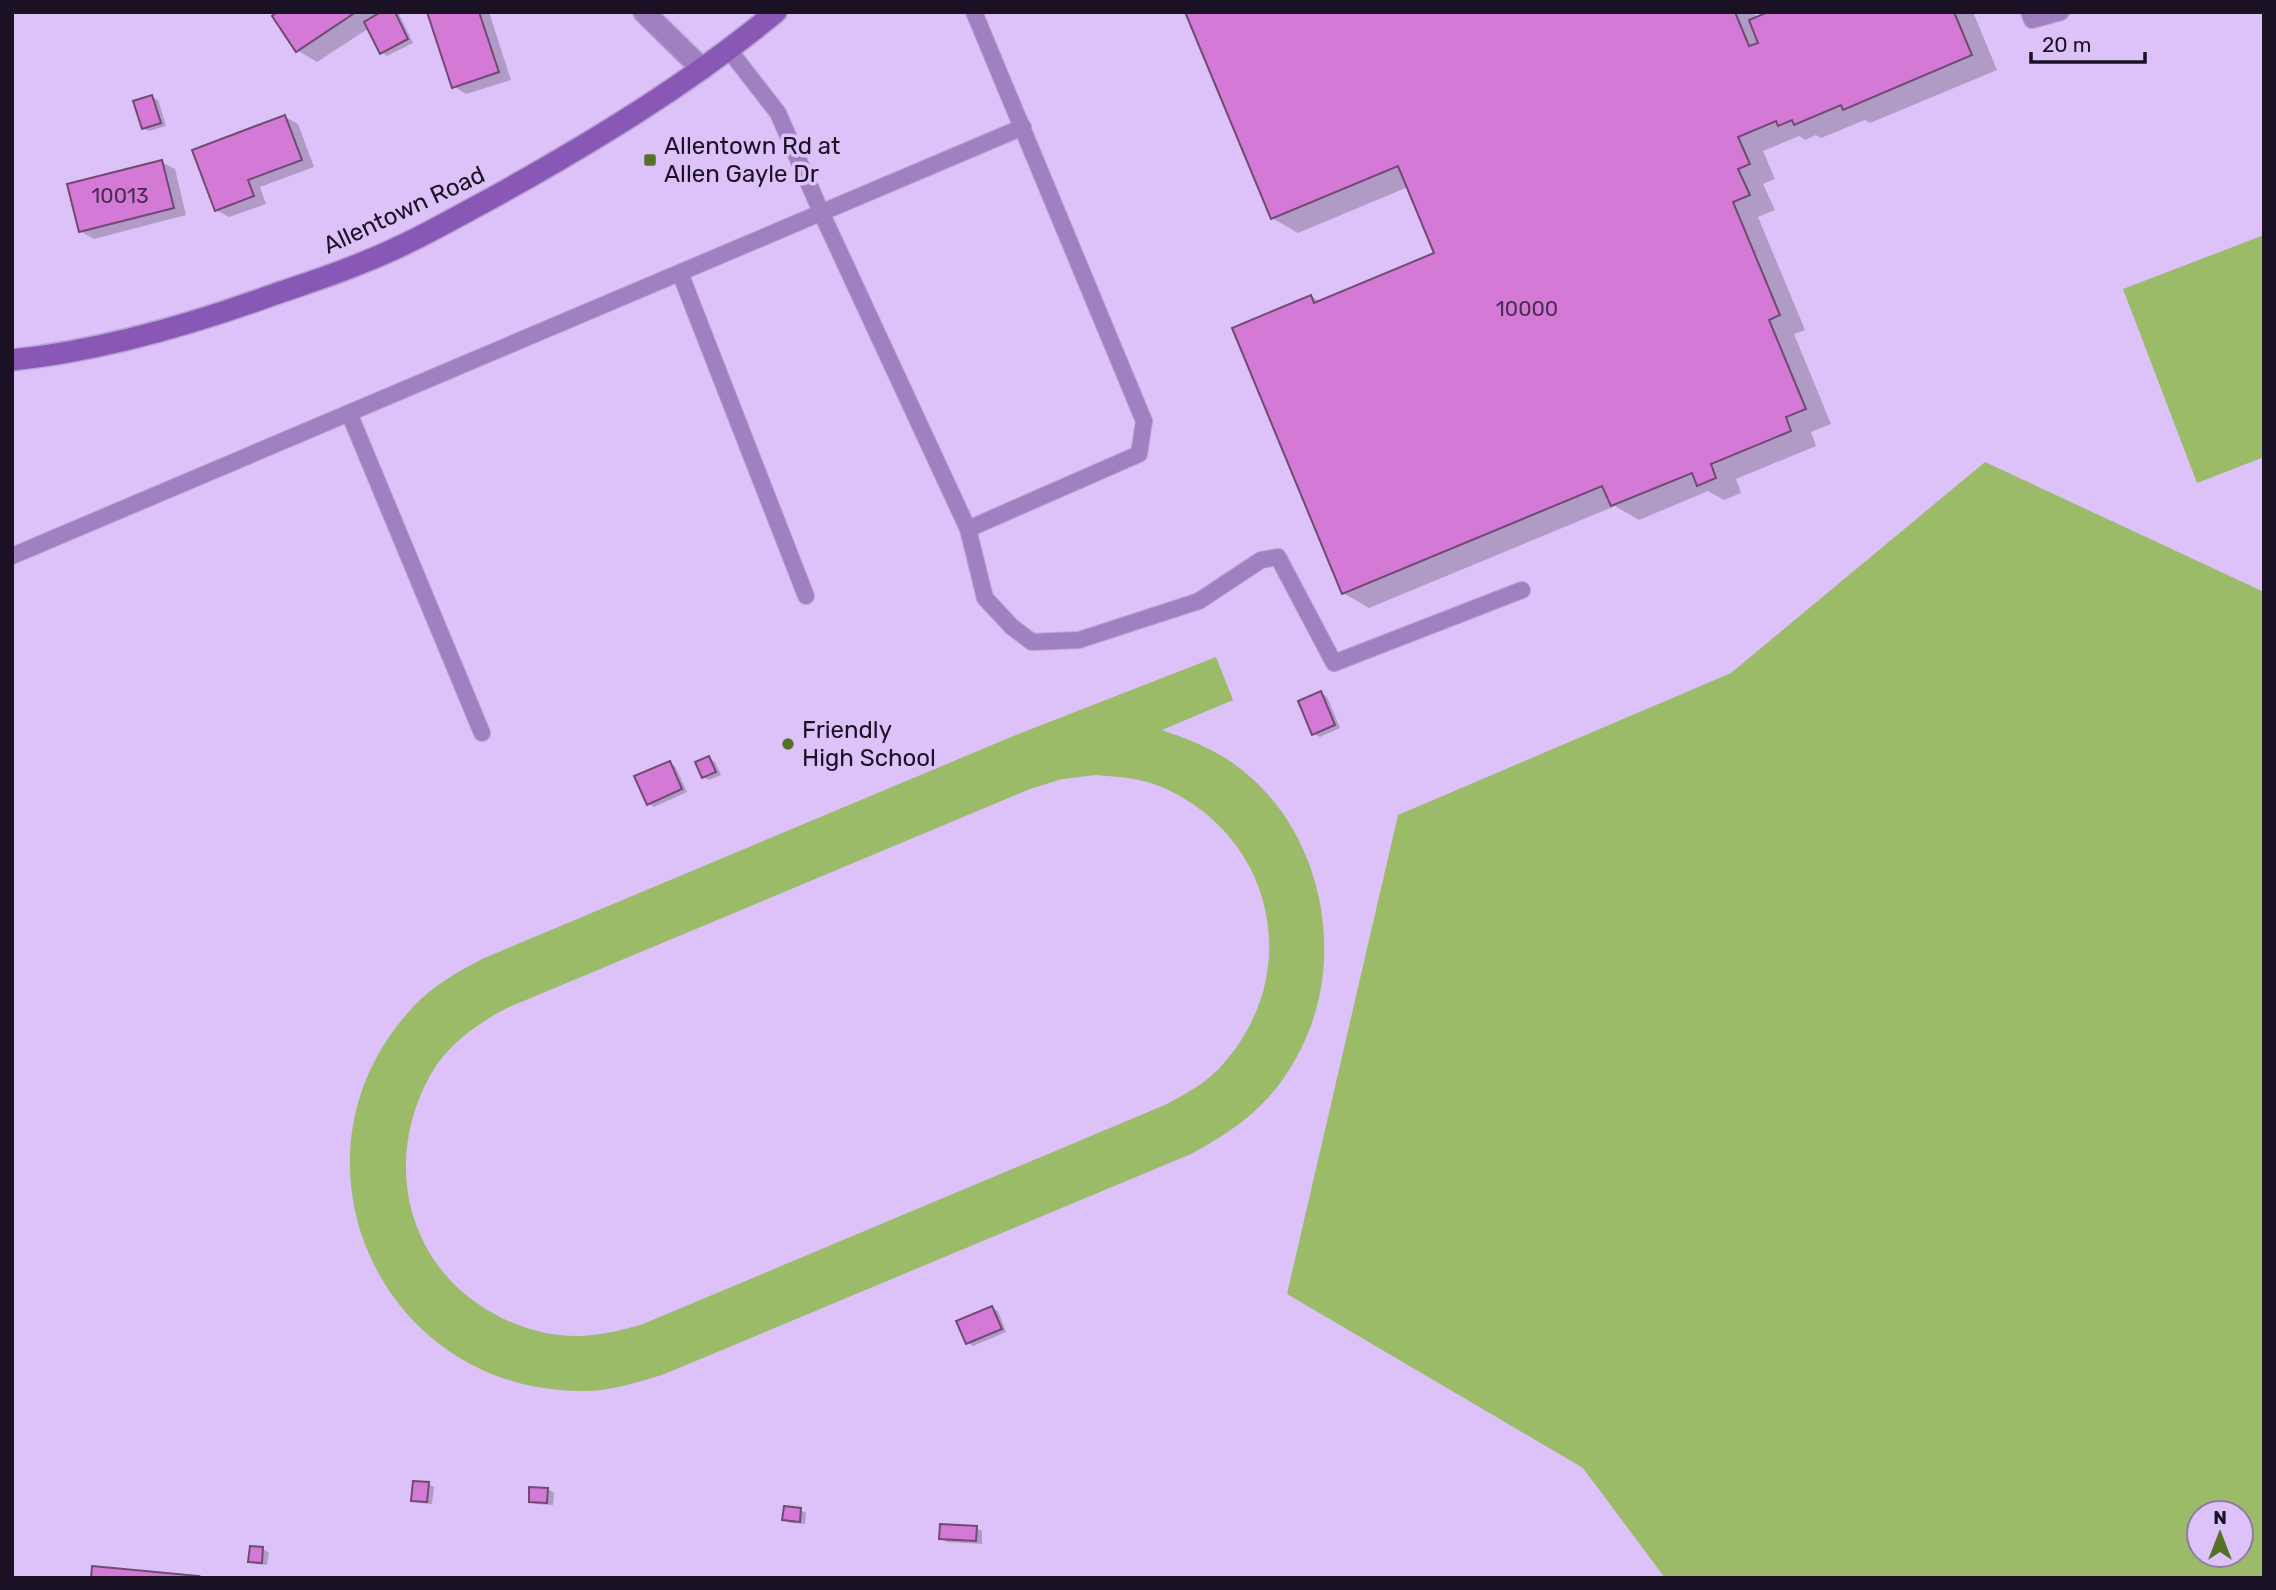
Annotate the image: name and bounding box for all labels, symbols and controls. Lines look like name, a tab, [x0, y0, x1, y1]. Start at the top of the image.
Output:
scale bar	[2031, 21, 2145, 65]
text: 20 m	[2042, 32, 2091, 57]
place label: Allentown Rd at Allen Gayle Dr	[664, 132, 840, 188]
marker: Allentown Rd at Allen Gayle Dr	[642, 152, 658, 168]
street label: Allentown Road	[319, 160, 489, 260]
house number: 10013	[91, 183, 149, 208]
house number: 10000	[1496, 296, 1558, 321]
place label: Friendly High School	[802, 716, 936, 772]
marker: Friendly High School	[780, 736, 796, 752]
north arrow	[2185, 1499, 2255, 1569]
text: N	[2213, 1506, 2227, 1529]

